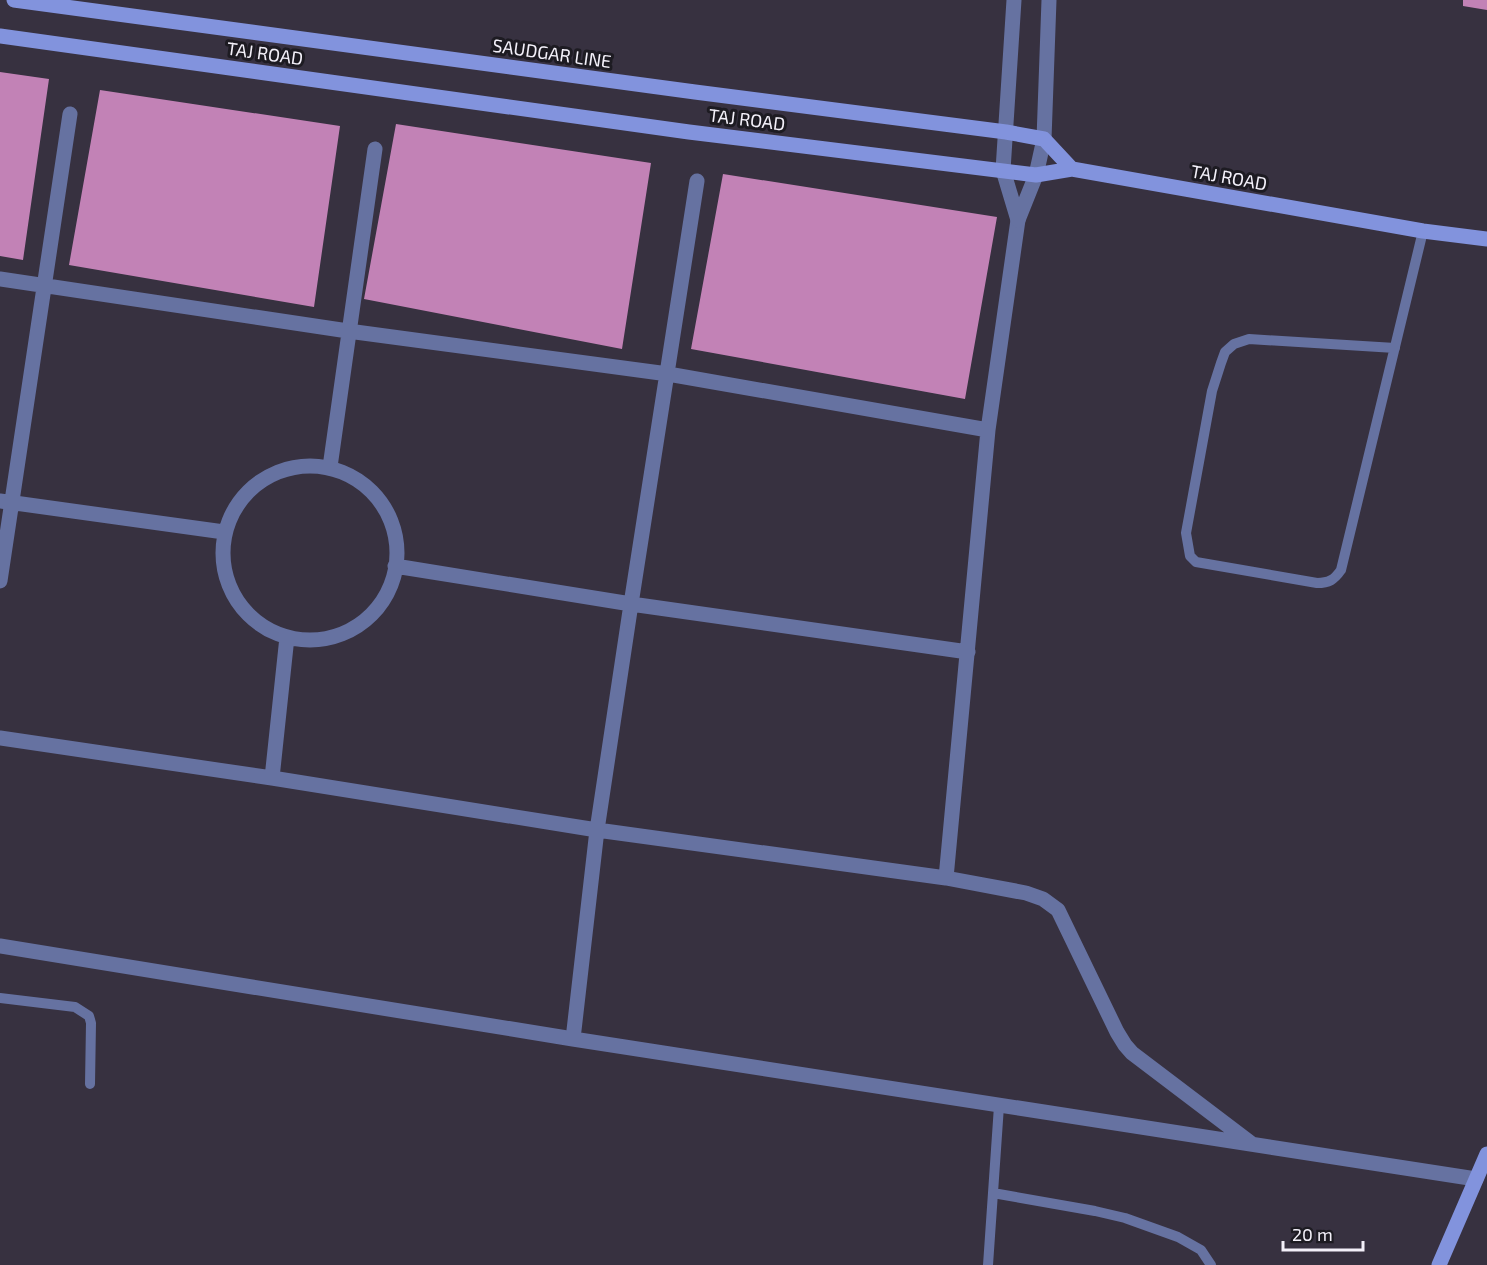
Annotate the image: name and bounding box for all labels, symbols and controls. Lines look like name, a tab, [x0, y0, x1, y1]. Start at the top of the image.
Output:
street label: SAUDGAR LINE	[491, 34, 613, 72]
street label: TAJ ROAD	[225, 37, 305, 69]
street label: TAJ ROAD	[707, 103, 787, 135]
street label: TAJ ROAD	[1189, 159, 1269, 195]
scale bar	[1283, 1214, 1362, 1252]
text: 20 m	[1292, 1223, 1333, 1245]

